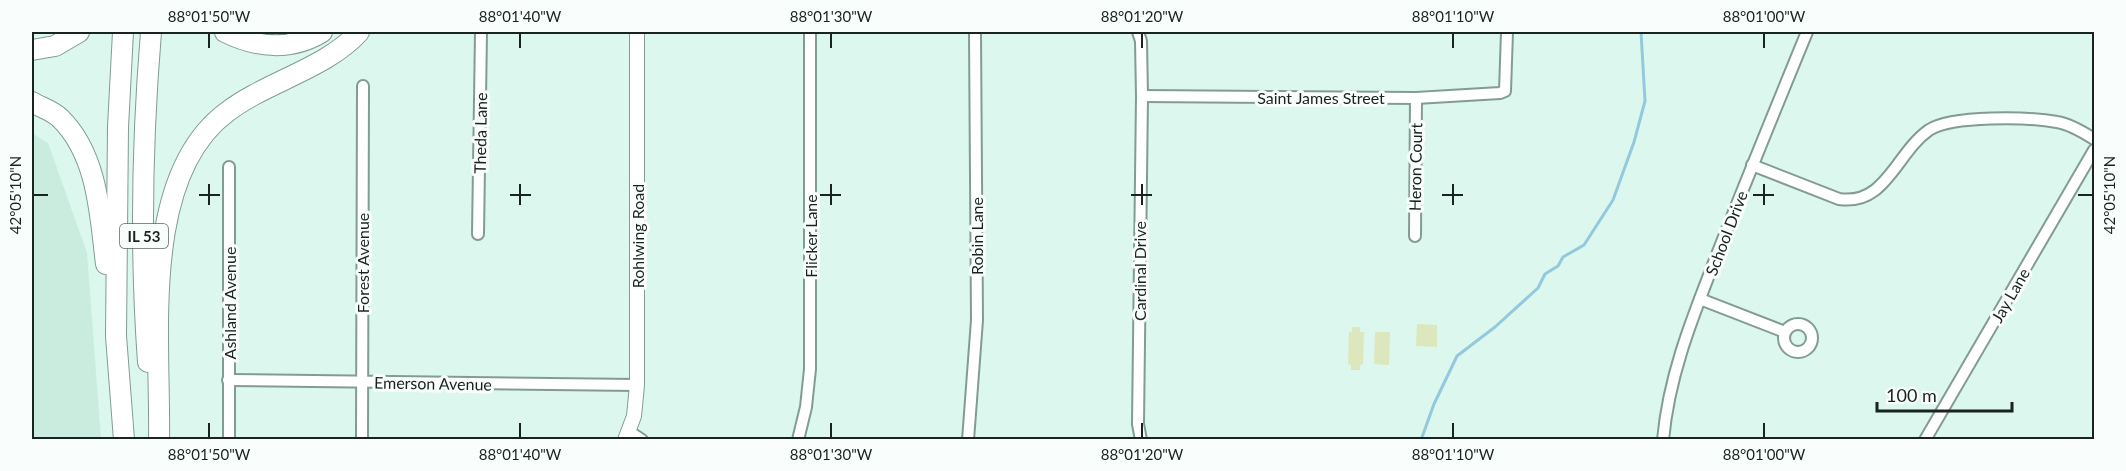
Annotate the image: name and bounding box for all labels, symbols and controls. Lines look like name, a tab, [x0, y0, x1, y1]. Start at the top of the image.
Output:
text: 88°01'50"W	[168, 7, 251, 25]
text: 88°01'40"W	[479, 7, 562, 25]
text: 88°01'30"W	[790, 7, 873, 25]
text: 88°01'20"W	[1101, 7, 1184, 25]
text: 88°01'10"W	[1412, 7, 1495, 25]
text: 88°01'00"W	[1723, 7, 1806, 25]
street label: Saint James Street	[1257, 88, 1385, 107]
street label: Theda Lane	[470, 92, 490, 174]
street label: Heron Court	[1405, 123, 1425, 211]
text: 42°05'10"N	[6, 156, 24, 234]
text: 42°05'10"N	[2100, 156, 2118, 234]
street label: Rohlwing Road	[628, 184, 647, 288]
street label: School Drive	[1701, 188, 1751, 278]
street label: Flicker Lane	[801, 194, 820, 278]
street label: Robin Lane	[967, 197, 986, 275]
street label: Forest Avenue	[353, 213, 372, 313]
street label: Cardinal Drive	[1130, 221, 1149, 321]
road number: IL 53	[120, 224, 168, 248]
street label: Ashland Avenue	[220, 247, 239, 359]
street label: Jay Lane	[1987, 264, 2033, 326]
street label: Emerson Avenue	[374, 372, 492, 394]
scale bar	[1877, 375, 2012, 413]
text: 100 m	[1886, 384, 1937, 406]
text: 88°01'50"W	[168, 445, 251, 463]
text: 88°01'40"W	[479, 445, 562, 463]
text: 88°01'30"W	[790, 445, 873, 463]
text: 88°01'20"W	[1101, 445, 1184, 463]
text: 88°01'10"W	[1412, 445, 1495, 463]
text: 88°01'00"W	[1723, 445, 1806, 463]

